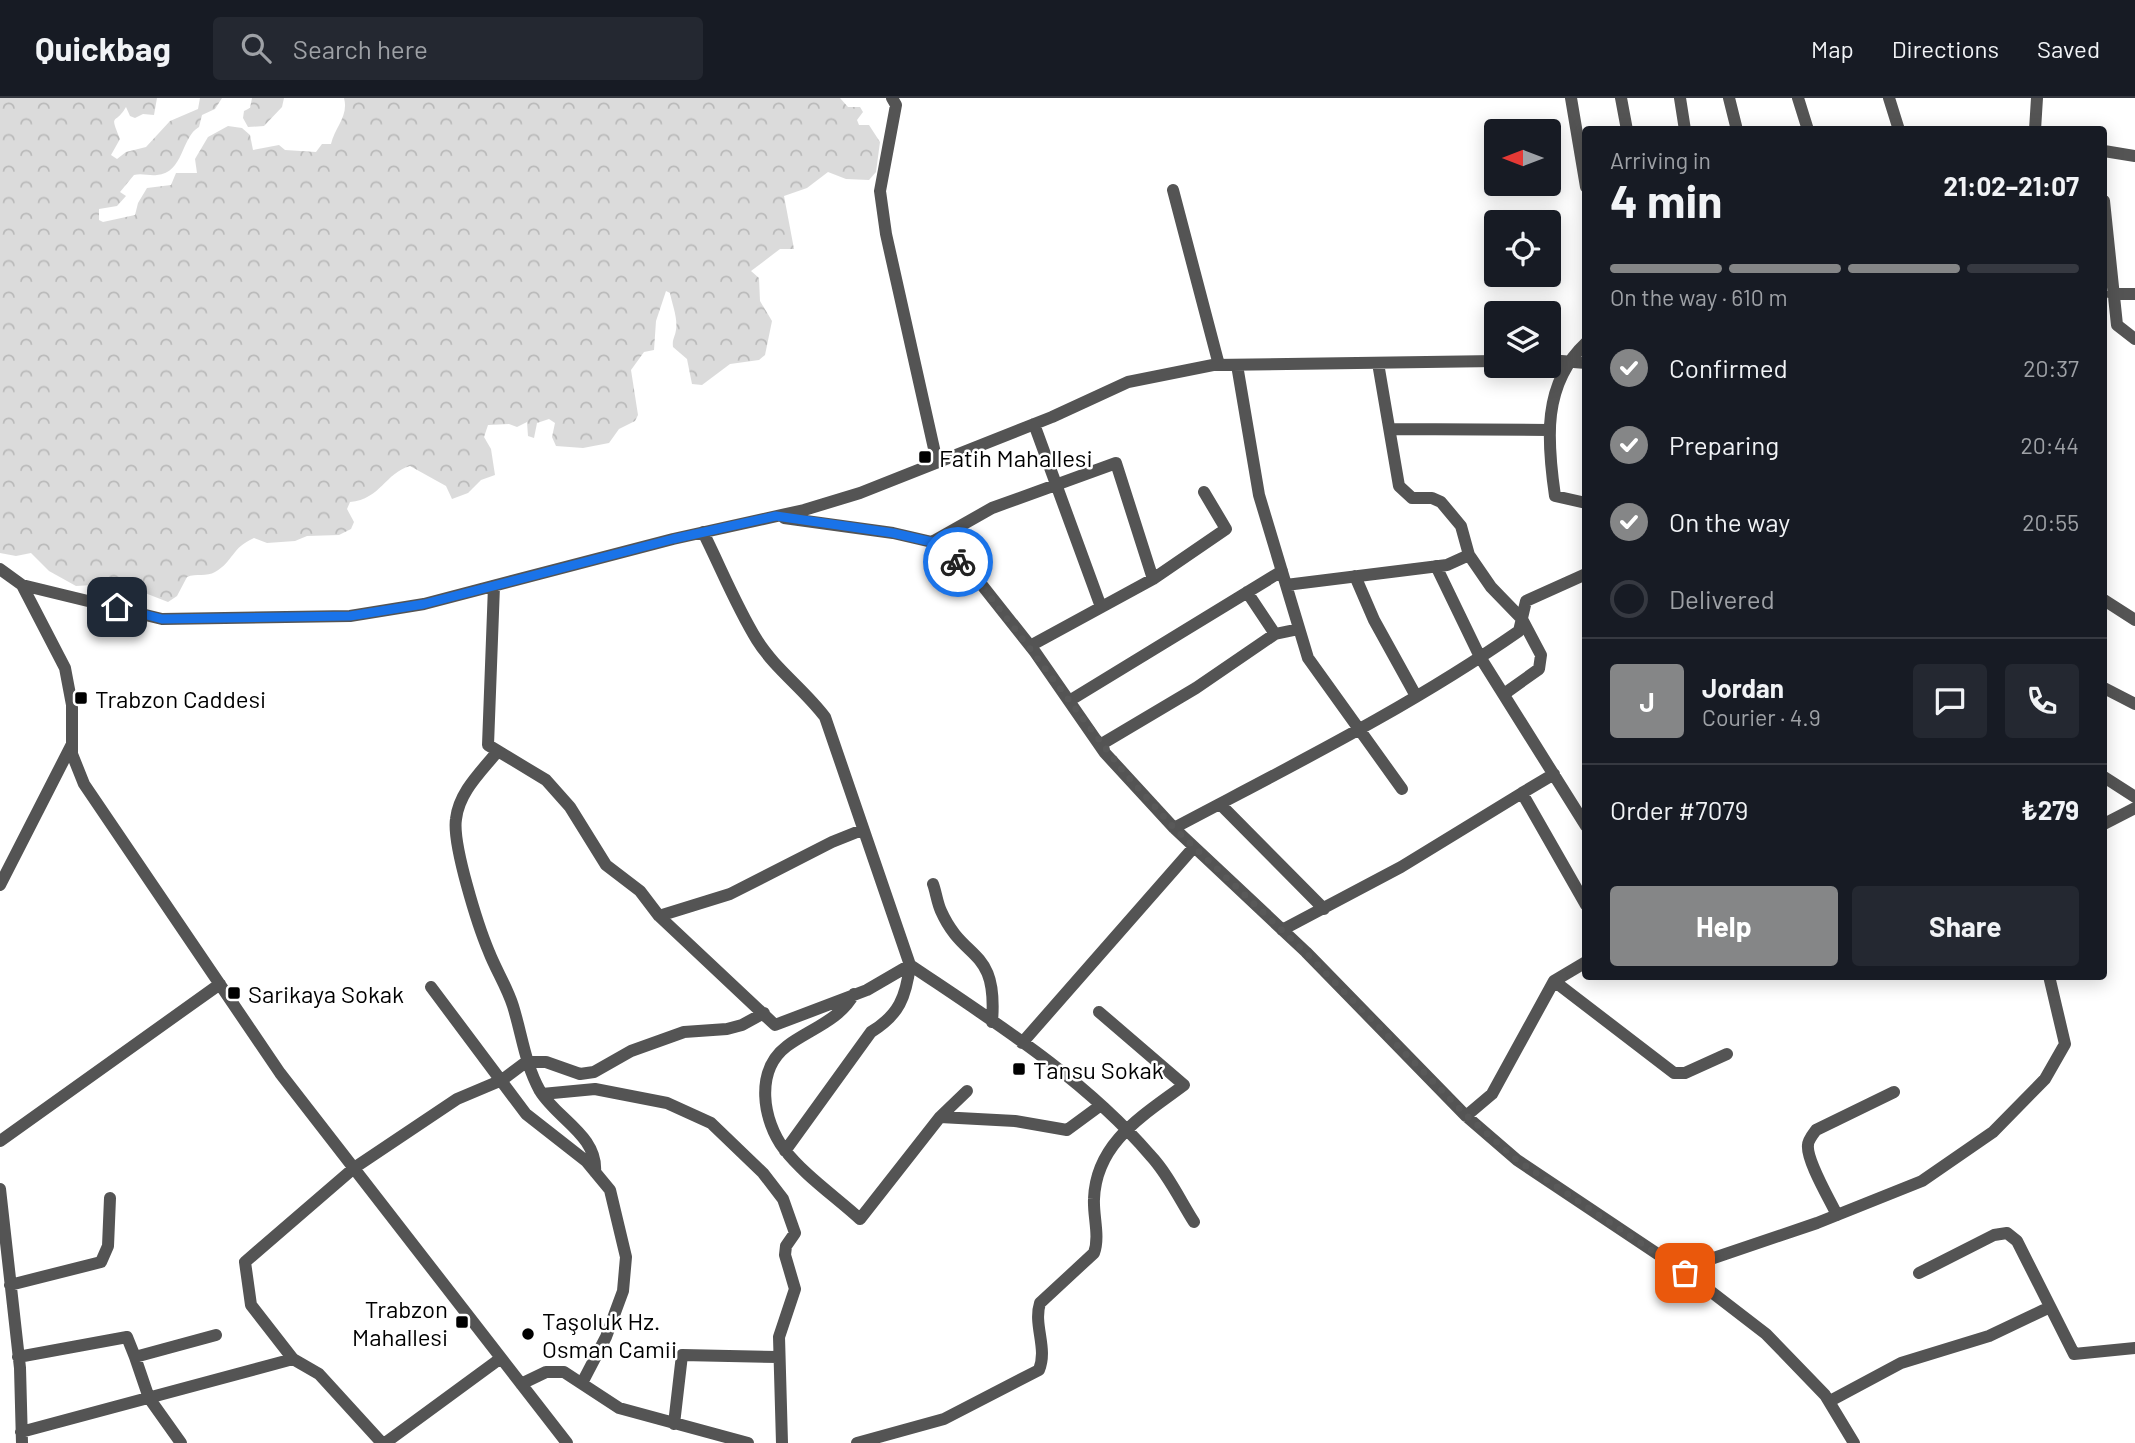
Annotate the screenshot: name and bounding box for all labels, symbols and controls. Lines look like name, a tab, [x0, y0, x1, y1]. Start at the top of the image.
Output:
search box	[213, 17, 703, 80]
text: Quickbag	[35, 28, 171, 68]
icon: search	[237, 29, 275, 67]
text: Search here	[293, 33, 428, 64]
text: Map	[1811, 34, 1854, 63]
text: Directions	[1892, 34, 1999, 63]
text: Saved	[2037, 34, 2100, 63]
north arrow	[1484, 119, 1561, 196]
map controls	[1484, 119, 1561, 378]
text: Arriving in	[1610, 146, 1711, 174]
text: 21:02–21:07	[1943, 170, 2079, 201]
text: 4 min	[1610, 172, 1722, 227]
button: locate	[1484, 210, 1561, 287]
text: On the way · 610 m	[1610, 283, 1787, 311]
button: layers	[1484, 301, 1561, 378]
icon: check	[1610, 349, 1648, 387]
text: Confirmed	[1669, 352, 1788, 383]
text: 20:37	[2023, 354, 2079, 382]
icon: check	[1610, 426, 1648, 464]
text: Preparing	[1669, 429, 1779, 460]
text: 20:44	[2021, 431, 2079, 459]
place label: Fatih Mahallesi	[939, 443, 1093, 472]
marker: Fatih Mahallesi	[917, 449, 933, 465]
icon: check	[1610, 503, 1648, 541]
text: On the way	[1669, 506, 1790, 537]
text: 20:55	[2022, 508, 2079, 536]
courier	[923, 527, 993, 597]
icon: bike	[939, 543, 977, 581]
pin	[87, 577, 147, 637]
text: Delivered	[1669, 583, 1775, 614]
icon: home	[98, 588, 136, 626]
button: chat	[1913, 664, 1987, 738]
button: phone	[2005, 664, 2079, 738]
text: Jordan	[1702, 672, 1784, 703]
place label: Trabzon Caddesi	[95, 684, 266, 713]
text: J	[1639, 686, 1655, 717]
marker: Trabzon Caddesi	[73, 690, 89, 706]
text: Courier · 4.9	[1702, 703, 1821, 731]
text: Order #7079	[1610, 794, 1748, 825]
text: ₺279	[2021, 794, 2079, 825]
button: Help	[1610, 886, 1838, 966]
button: Share	[1852, 886, 2079, 966]
place label: Sarikaya Sokak	[248, 979, 404, 1008]
marker: Sarikaya Sokak	[226, 985, 242, 1001]
place label: Tansu Sokak	[1033, 1055, 1164, 1084]
marker: Tansu Sokak	[1011, 1061, 1027, 1077]
pin	[1655, 1243, 1715, 1303]
icon: bag	[1666, 1254, 1704, 1292]
place label: Trabzon Mahallesi	[352, 1294, 448, 1351]
place label: Taşoluk Hz. Osman Camii	[542, 1306, 677, 1363]
marker: Trabzon Mahallesi	[454, 1314, 470, 1330]
marker: Taşoluk Hz. Osman Camii	[520, 1326, 536, 1342]

